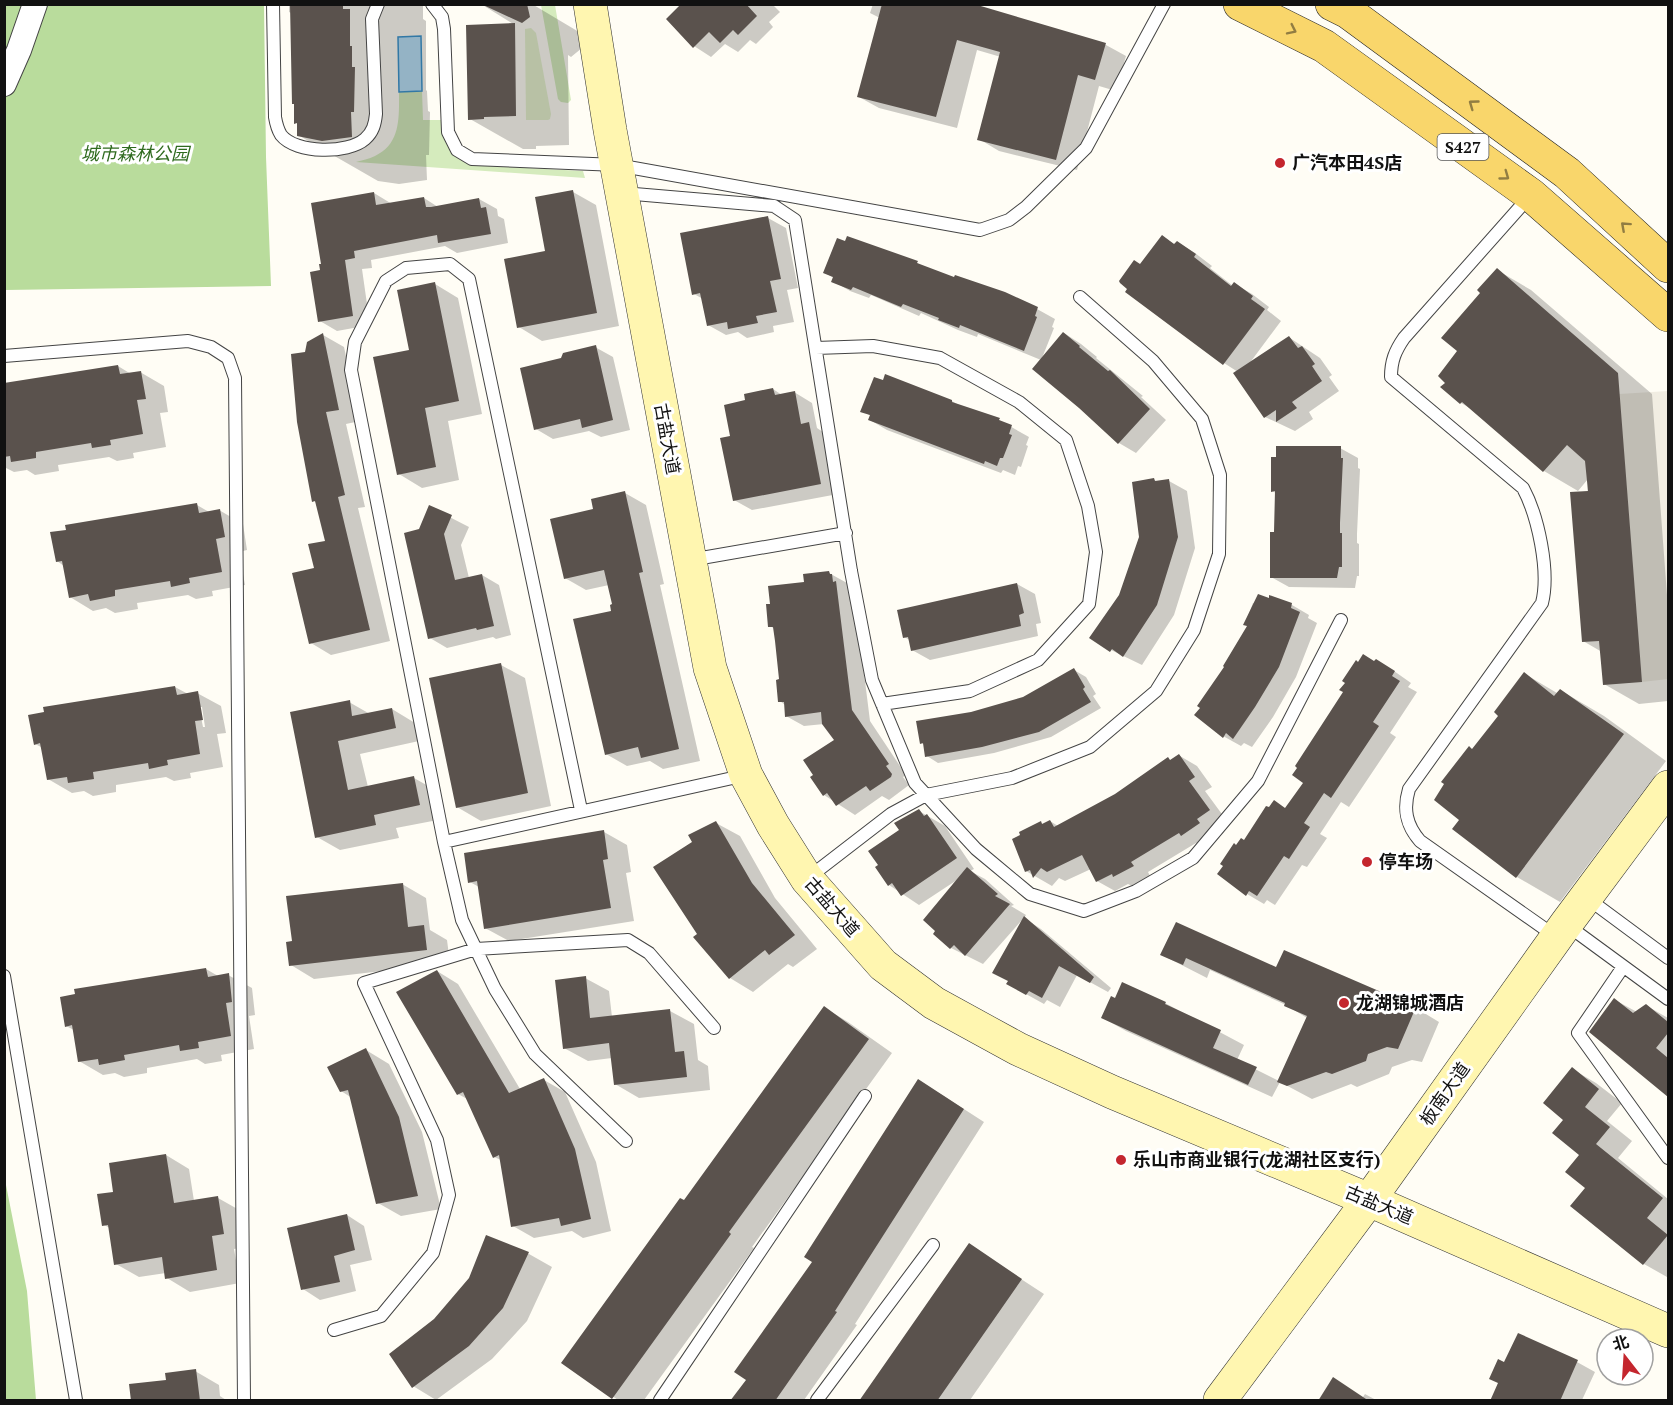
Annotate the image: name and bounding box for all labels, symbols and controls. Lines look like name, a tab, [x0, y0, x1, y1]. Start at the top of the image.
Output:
one-way arrow	[1286, 23, 1297, 35]
one-way arrow	[1469, 101, 1480, 112]
road number: S427	[1438, 134, 1488, 160]
park label: 城市森林公园	[81, 141, 192, 165]
place label: 广汽本田4S店	[1292, 150, 1402, 174]
marker: 广汽本田4S店	[1273, 156, 1287, 170]
one-way arrow	[1498, 169, 1509, 180]
one-way arrow	[1621, 222, 1632, 233]
street label: 古盐大道	[650, 401, 686, 476]
place label: 停车场	[1379, 849, 1433, 873]
marker: 停车场	[1360, 855, 1374, 869]
street label: 古盐大道	[800, 871, 865, 941]
place label: 龙湖锦城酒店	[1356, 990, 1464, 1014]
marker: 龙湖锦城酒店	[1337, 996, 1351, 1010]
street label: 板南大道	[1414, 1057, 1475, 1130]
place label: 乐山市商业银行(龙湖社区支行)	[1133, 1147, 1381, 1171]
marker: 乐山市商业银行(龙湖社区支行)	[1114, 1153, 1128, 1167]
street label: 古盐大道	[1342, 1179, 1417, 1229]
north arrow	[1595, 1327, 1655, 1387]
text: 北	[1610, 1330, 1631, 1356]

